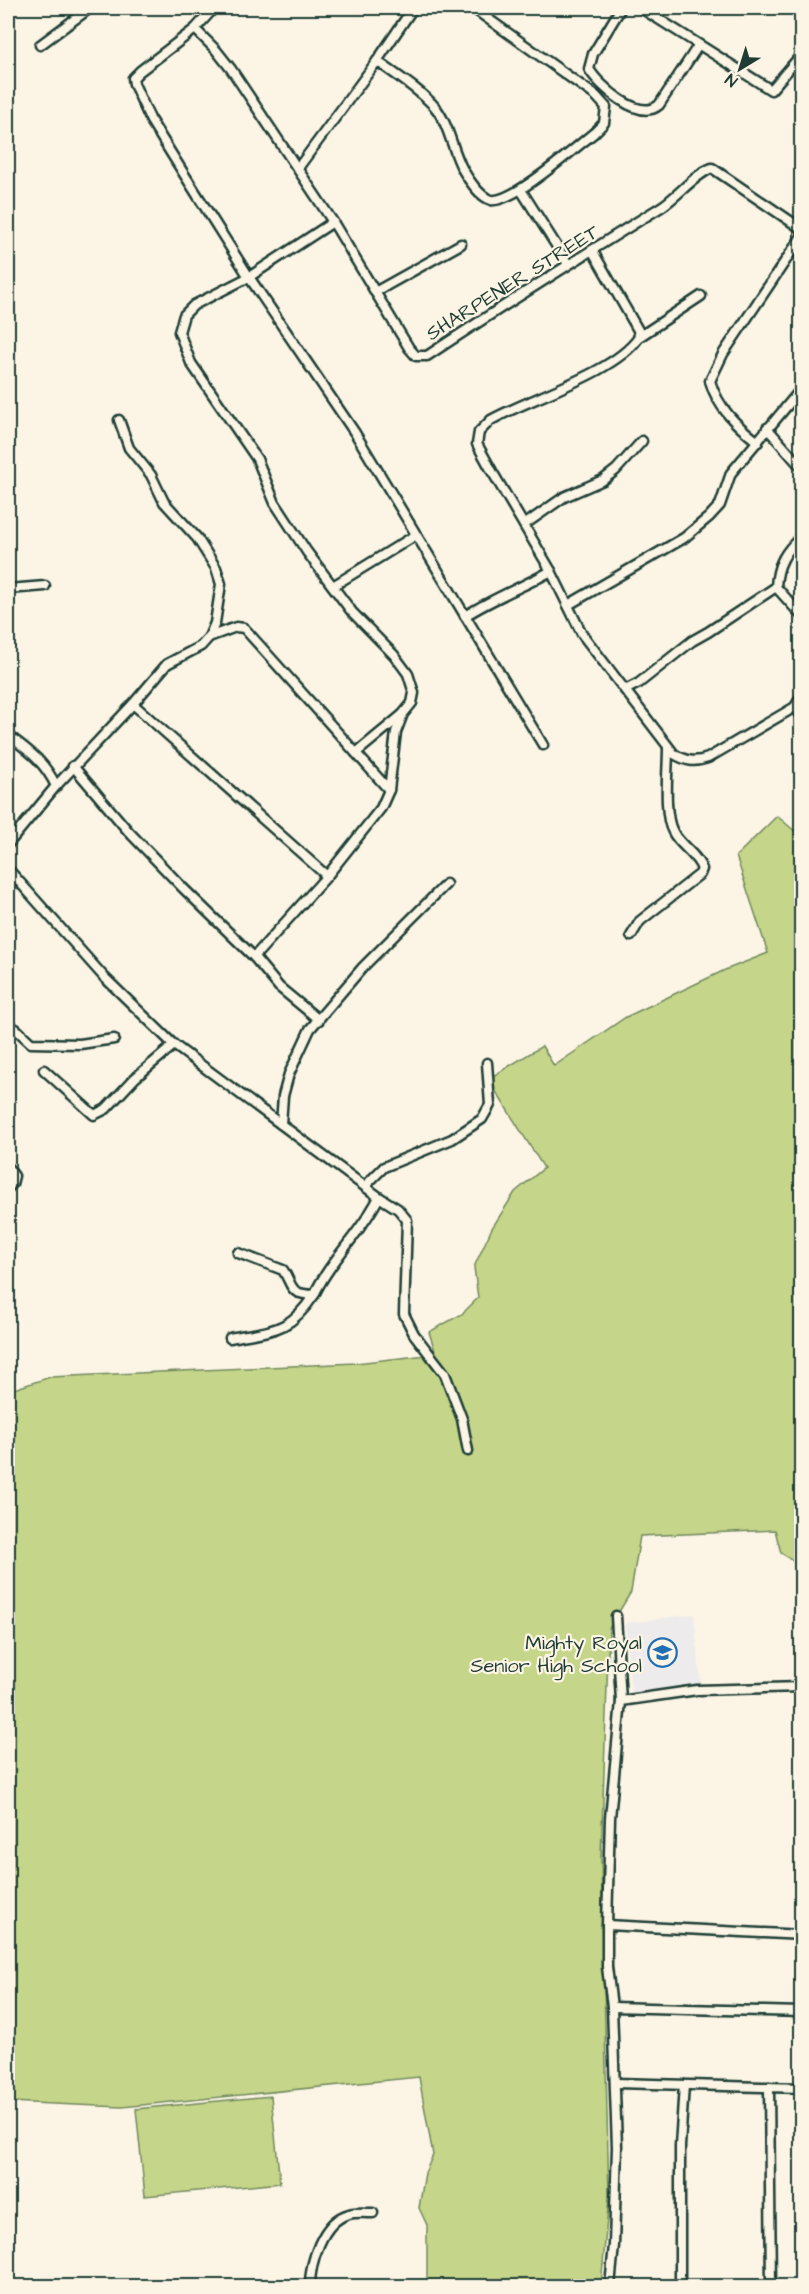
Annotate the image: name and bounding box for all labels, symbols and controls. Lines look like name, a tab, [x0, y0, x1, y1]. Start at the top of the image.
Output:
north arrow	[710, 39, 770, 99]
text: N	[721, 68, 742, 92]
street label: SHARPENER STREET	[421, 218, 605, 347]
place label: Mighty Royal Senior High School	[471, 1629, 642, 1681]
school or university icon: Mighty Royal Senior High School	[647, 1637, 679, 1669]

